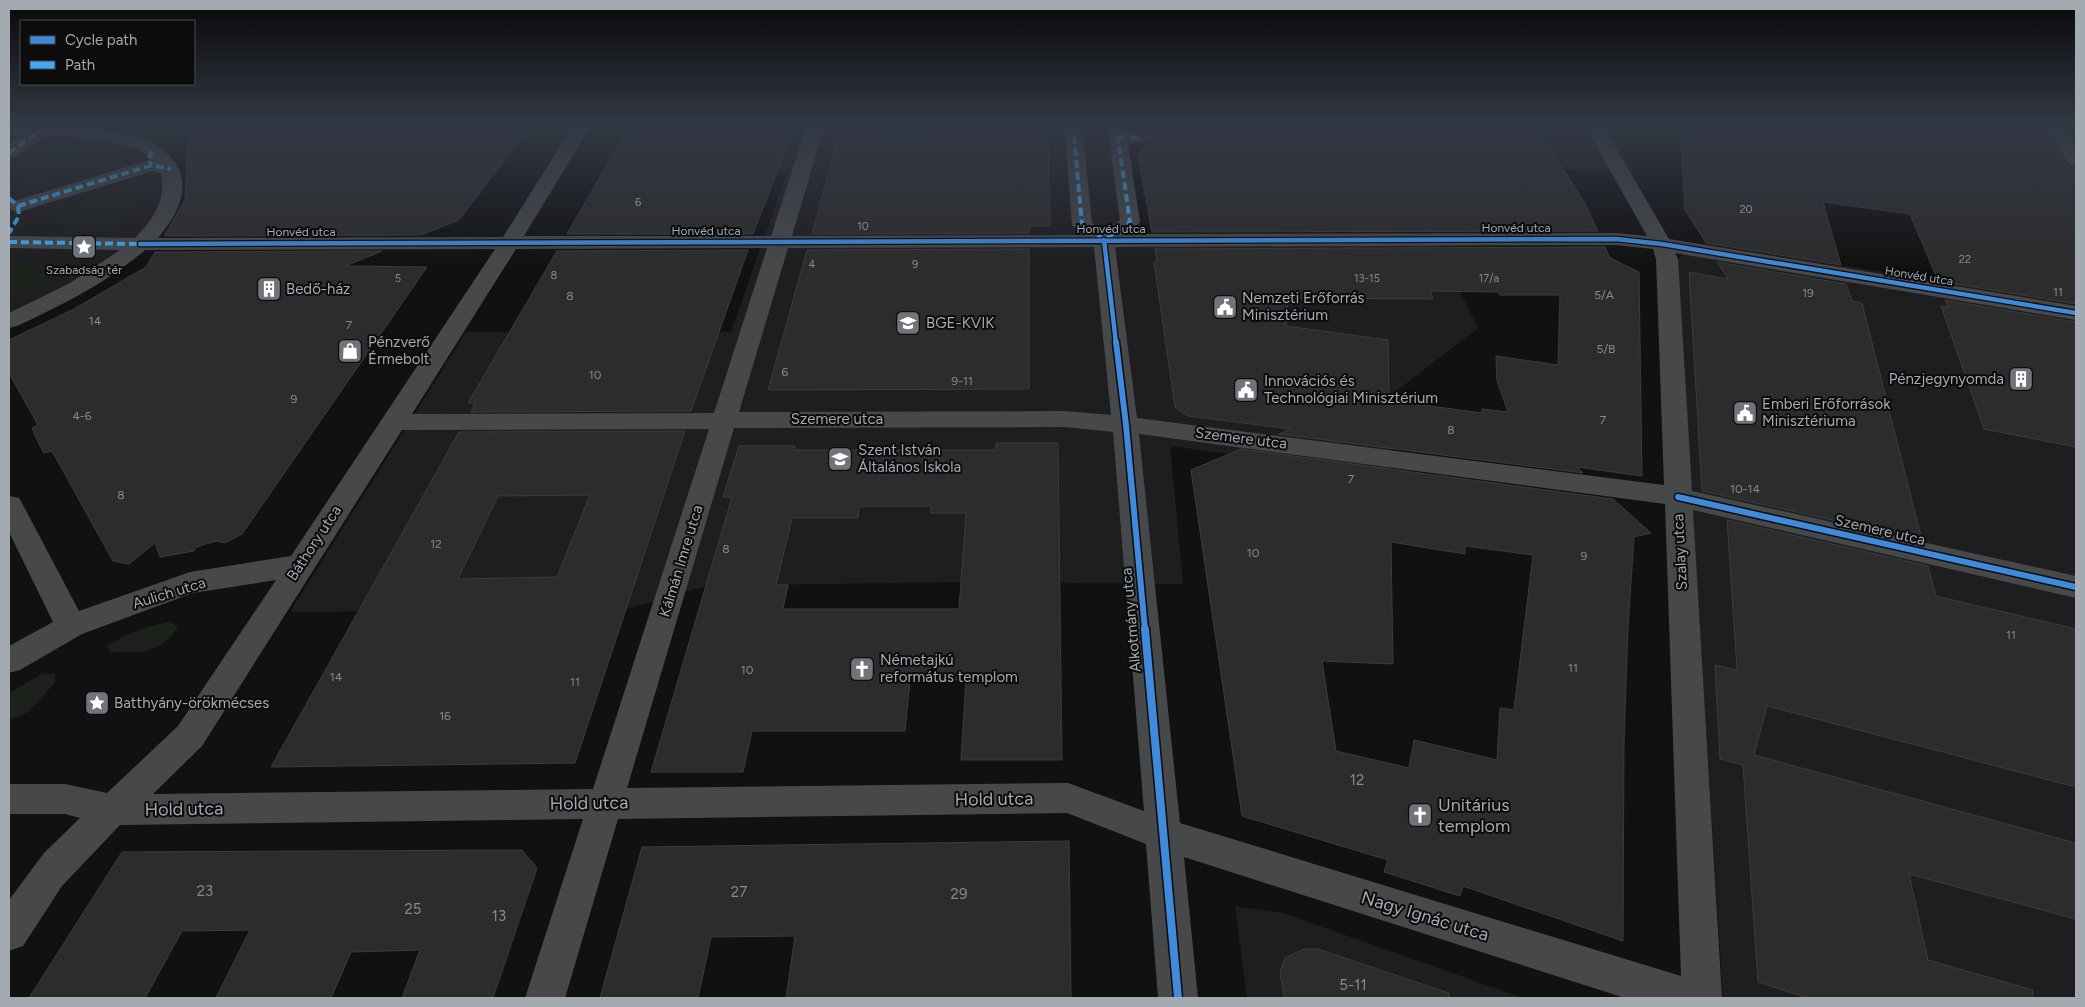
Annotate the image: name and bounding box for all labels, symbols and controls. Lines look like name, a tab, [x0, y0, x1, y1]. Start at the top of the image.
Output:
legend	[20, 20, 195, 85]
text: Cycle path	[65, 31, 137, 49]
text: Path	[65, 56, 95, 74]
house number: 6	[635, 196, 641, 209]
house number: 20	[1739, 203, 1753, 216]
house number: 10	[857, 220, 869, 233]
street label: Honvéd utca	[1481, 221, 1551, 235]
street label: Honvéd utca	[1076, 222, 1146, 236]
street label: Honvéd utca	[671, 224, 741, 238]
street label: Honvéd utca	[266, 225, 336, 239]
place icon: Szabadság tér	[71, 234, 97, 260]
house number: 22	[1959, 253, 1971, 266]
house number: 4	[809, 258, 816, 271]
house number: 9	[912, 258, 918, 271]
place label: Szabadság tér	[46, 263, 122, 277]
street label: Honvéd utca	[1884, 264, 1954, 288]
house number: 8	[551, 269, 558, 282]
house number: 5	[395, 272, 401, 285]
house number: 13-15	[1354, 272, 1380, 285]
house number: 17/a	[1479, 272, 1499, 285]
building icon: Bedő-ház	[256, 276, 282, 302]
place label: Bedő-ház	[286, 280, 350, 298]
house number: 11	[2053, 285, 2063, 299]
house number: 19	[1802, 286, 1814, 300]
house number: 5/A	[1594, 288, 1614, 302]
house number: 8	[566, 289, 574, 303]
place label: Nemzeti Erőforrás Minisztérium	[1242, 289, 1365, 324]
public building icon: Nemzeti Erőforrás Minisztérium	[1212, 294, 1238, 320]
school or university icon: BGE-KVIK	[895, 310, 921, 336]
house number: 14	[89, 314, 102, 328]
place label: BGE-KVIK	[926, 314, 995, 332]
house number: 7	[346, 318, 353, 332]
place label: Pénzverő Érmebolt	[368, 333, 430, 368]
shop icon: Pénzverő Érmebolt	[337, 338, 363, 364]
house number: 5/B	[1597, 342, 1615, 356]
house number: 6	[782, 365, 789, 379]
building icon: Pénzjegynyomda	[2008, 366, 2034, 392]
house number: 10	[589, 368, 602, 382]
place label: Pénzjegynyomda	[1889, 370, 2004, 388]
place label: Innovációs és Technológiai Minisztérium	[1264, 372, 1438, 407]
house number: 9-11	[951, 374, 973, 388]
public building icon: Innovációs és Technológiai Minisztérium	[1233, 377, 1259, 403]
house number: 9	[291, 392, 298, 406]
place label: Emberi Erőforrások Minisztériuma	[1762, 395, 1891, 430]
public building icon: Emberi Erőforrások Minisztériuma	[1732, 400, 1758, 426]
house number: 4-6	[72, 409, 92, 423]
street label: Szemere utca	[791, 410, 883, 428]
house number: 7	[1600, 413, 1607, 427]
street label: Szemere utca	[1194, 423, 1288, 453]
house number: 8	[1447, 423, 1455, 437]
place label: Szent István Általános Iskola	[858, 441, 961, 476]
school or university icon: Szent István Általános Iskola	[827, 446, 853, 472]
house number: 7	[1348, 472, 1355, 486]
house number: 10-14	[1730, 482, 1761, 496]
house number: 8	[117, 488, 125, 502]
street label: Báthory utca	[283, 502, 345, 584]
street label: Kálmán Imre utca	[655, 503, 707, 619]
street label: Szemere utca	[1833, 511, 1927, 549]
street label: Szalay utca	[1669, 513, 1691, 591]
house number: 12	[430, 537, 442, 551]
house number: 8	[722, 542, 730, 556]
house number: 10	[1247, 546, 1260, 560]
house number: 9	[1581, 549, 1588, 563]
street label: Alkotmány utca	[1117, 567, 1145, 673]
street label: Aulich utca	[130, 573, 208, 613]
house number: 11	[2006, 628, 2016, 642]
place label: Németajkú református templom	[880, 651, 1018, 686]
church icon: Németajkú református templom	[849, 656, 875, 682]
house number: 11	[1568, 661, 1578, 675]
house number: 10	[741, 663, 754, 677]
house number: 14	[330, 670, 343, 684]
house number: 11	[570, 675, 580, 689]
place icon: Batthyány-örökmécses	[84, 690, 110, 716]
place label: Batthyány-örökmécses	[114, 694, 269, 712]
house number: 16	[439, 709, 451, 723]
house number: 12	[1350, 771, 1364, 789]
street label: Hold utca	[954, 787, 1034, 811]
street label: Hold utca	[549, 791, 629, 815]
place label: Unitárius templom	[1438, 794, 1510, 837]
street label: Hold utca	[144, 797, 224, 821]
church icon: Unitárius templom	[1407, 802, 1433, 828]
house number: 23	[197, 882, 213, 900]
house number: 27	[731, 883, 747, 901]
house number: 29	[951, 885, 967, 903]
street label: Nagy Ignác utca	[1359, 886, 1491, 946]
house number: 25	[404, 900, 422, 918]
house number: 13	[492, 907, 506, 925]
house number: 5-11	[1339, 976, 1367, 994]

